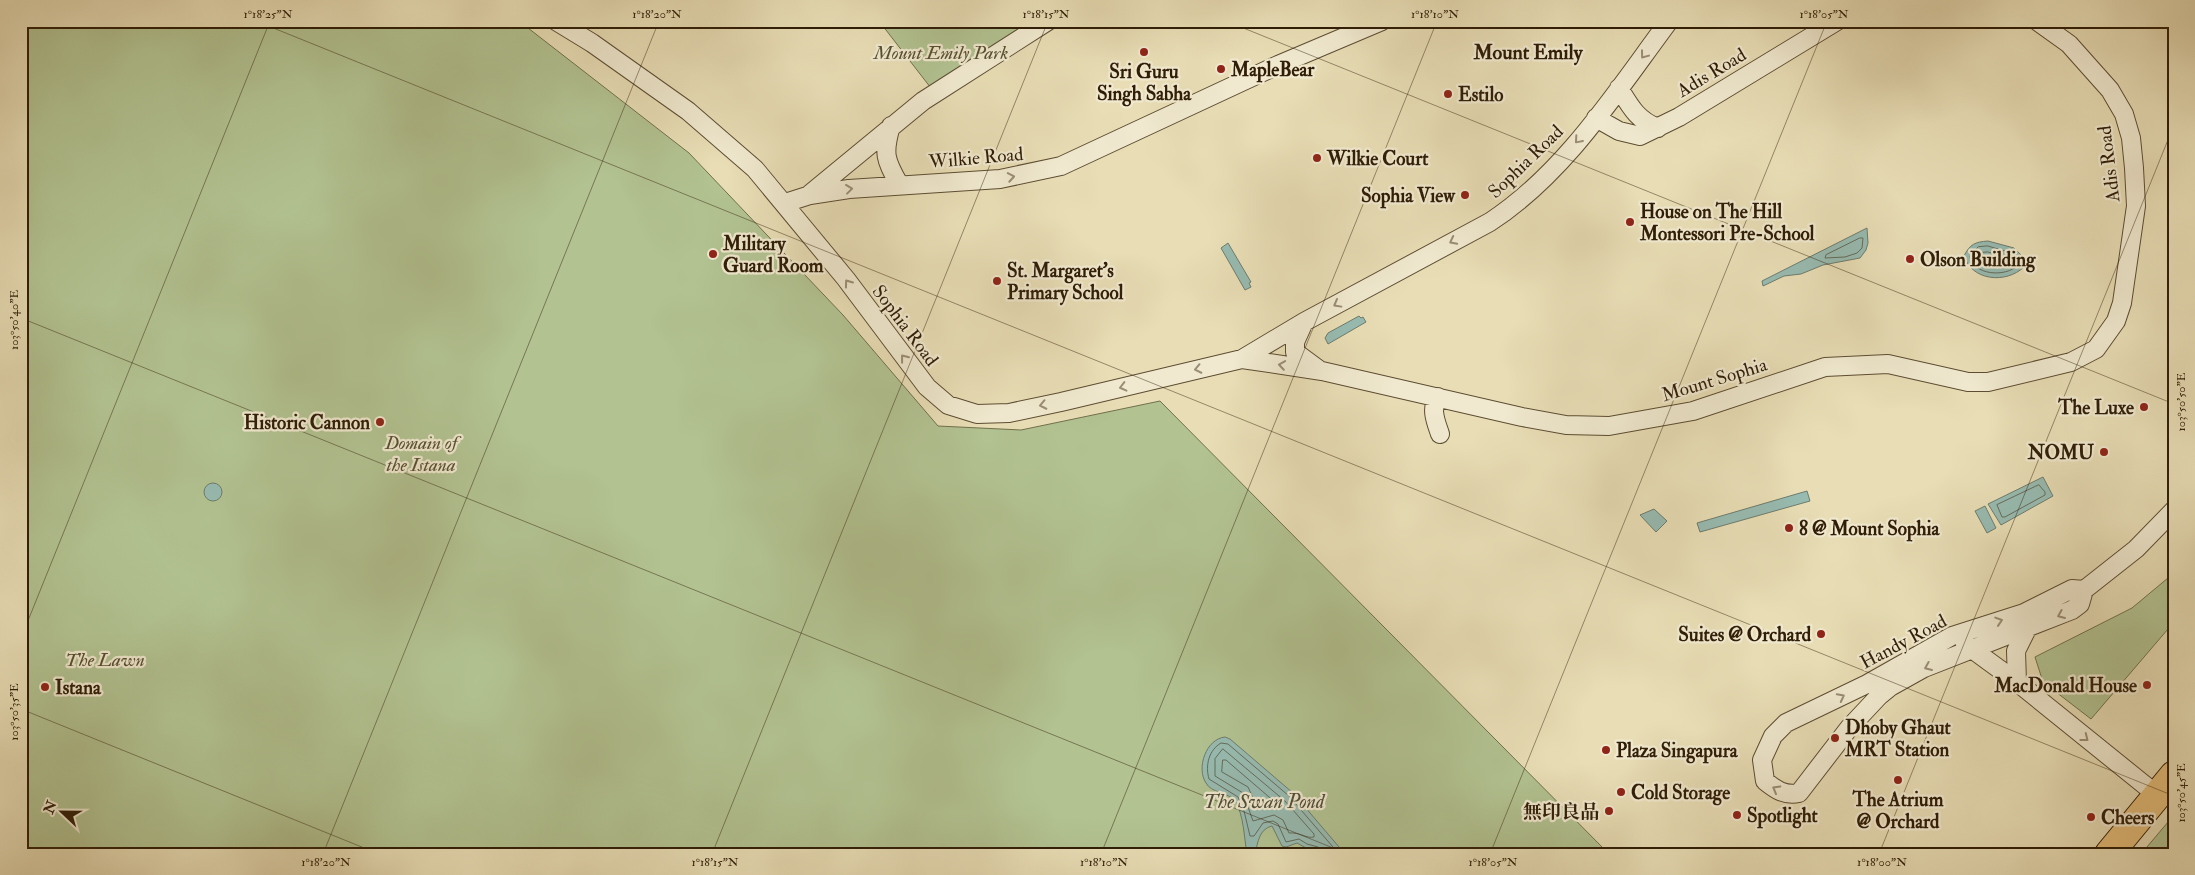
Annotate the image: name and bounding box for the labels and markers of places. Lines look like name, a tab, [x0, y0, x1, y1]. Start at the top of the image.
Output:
marker: Sri Guru Singh Sabha	[1138, 46, 1150, 58]
place label: MapleBear	[1230, 58, 1315, 83]
place label: Sri Guru Singh Sabha	[1097, 60, 1192, 107]
marker: MapleBear	[1215, 63, 1227, 75]
place label: Estilo	[1458, 83, 1503, 107]
marker: Estilo	[1442, 88, 1454, 100]
place label: Wilkie Court	[1326, 147, 1429, 171]
marker: Wilkie Court	[1311, 152, 1323, 164]
place label: Sophia View	[1361, 184, 1456, 209]
marker: Sophia View	[1459, 189, 1471, 201]
place label: House on The Hill Montessori Pre-School	[1639, 200, 1815, 246]
marker: House on The Hill Montessori Pre-School	[1624, 216, 1636, 228]
place label: Military Guard Room	[722, 232, 824, 278]
marker: Military Guard Room	[707, 248, 719, 260]
place label: Olson Building	[1920, 248, 2036, 273]
marker: Olson Building	[1904, 253, 1916, 265]
place label: St. Margaret's Primary School	[1007, 259, 1123, 306]
marker: St. Margaret's Primary School	[991, 275, 1003, 287]
place label: The Luxe	[2057, 396, 2134, 420]
marker: The Luxe	[2138, 401, 2150, 413]
place label: Historic Cannon	[244, 411, 370, 435]
marker: Historic Cannon	[374, 416, 386, 428]
place label: NOMU	[2027, 441, 2094, 465]
marker: NOMU	[2098, 446, 2110, 458]
place label: 8 @ Mount Sophia	[1799, 517, 1941, 542]
marker: 8 @ Mount Sophia	[1783, 522, 1795, 534]
place label: Suites @ Orchard	[1678, 623, 1812, 647]
marker: Suites @ Orchard	[1815, 628, 1827, 640]
place label: MacDonald House	[1993, 674, 2137, 698]
place label: Istana	[55, 676, 102, 700]
marker: MacDonald House	[2141, 679, 2153, 691]
marker: Istana	[39, 681, 51, 693]
place label: Dhoby Ghaut MRT Station	[1844, 716, 1952, 762]
marker: Dhoby Ghaut MRT Station	[1829, 732, 1841, 744]
place label: Plaza Singapura	[1616, 739, 1739, 764]
marker: Plaza Singapura	[1600, 744, 1612, 756]
marker: The Atrium @ Orchard	[1892, 774, 1904, 786]
place label: Cold Storage	[1631, 781, 1730, 806]
marker: Cold Storage	[1615, 786, 1627, 798]
place label: The Atrium @ Orchard	[1852, 788, 1944, 834]
place label: 無印良品	[1523, 800, 1599, 824]
place label: Spotlight	[1747, 804, 1819, 829]
marker: 無印良品	[1603, 805, 1615, 817]
place label: Cheers	[2101, 806, 2155, 830]
marker: Spotlight	[1731, 809, 1743, 821]
marker: Cheers	[2085, 811, 2097, 823]

